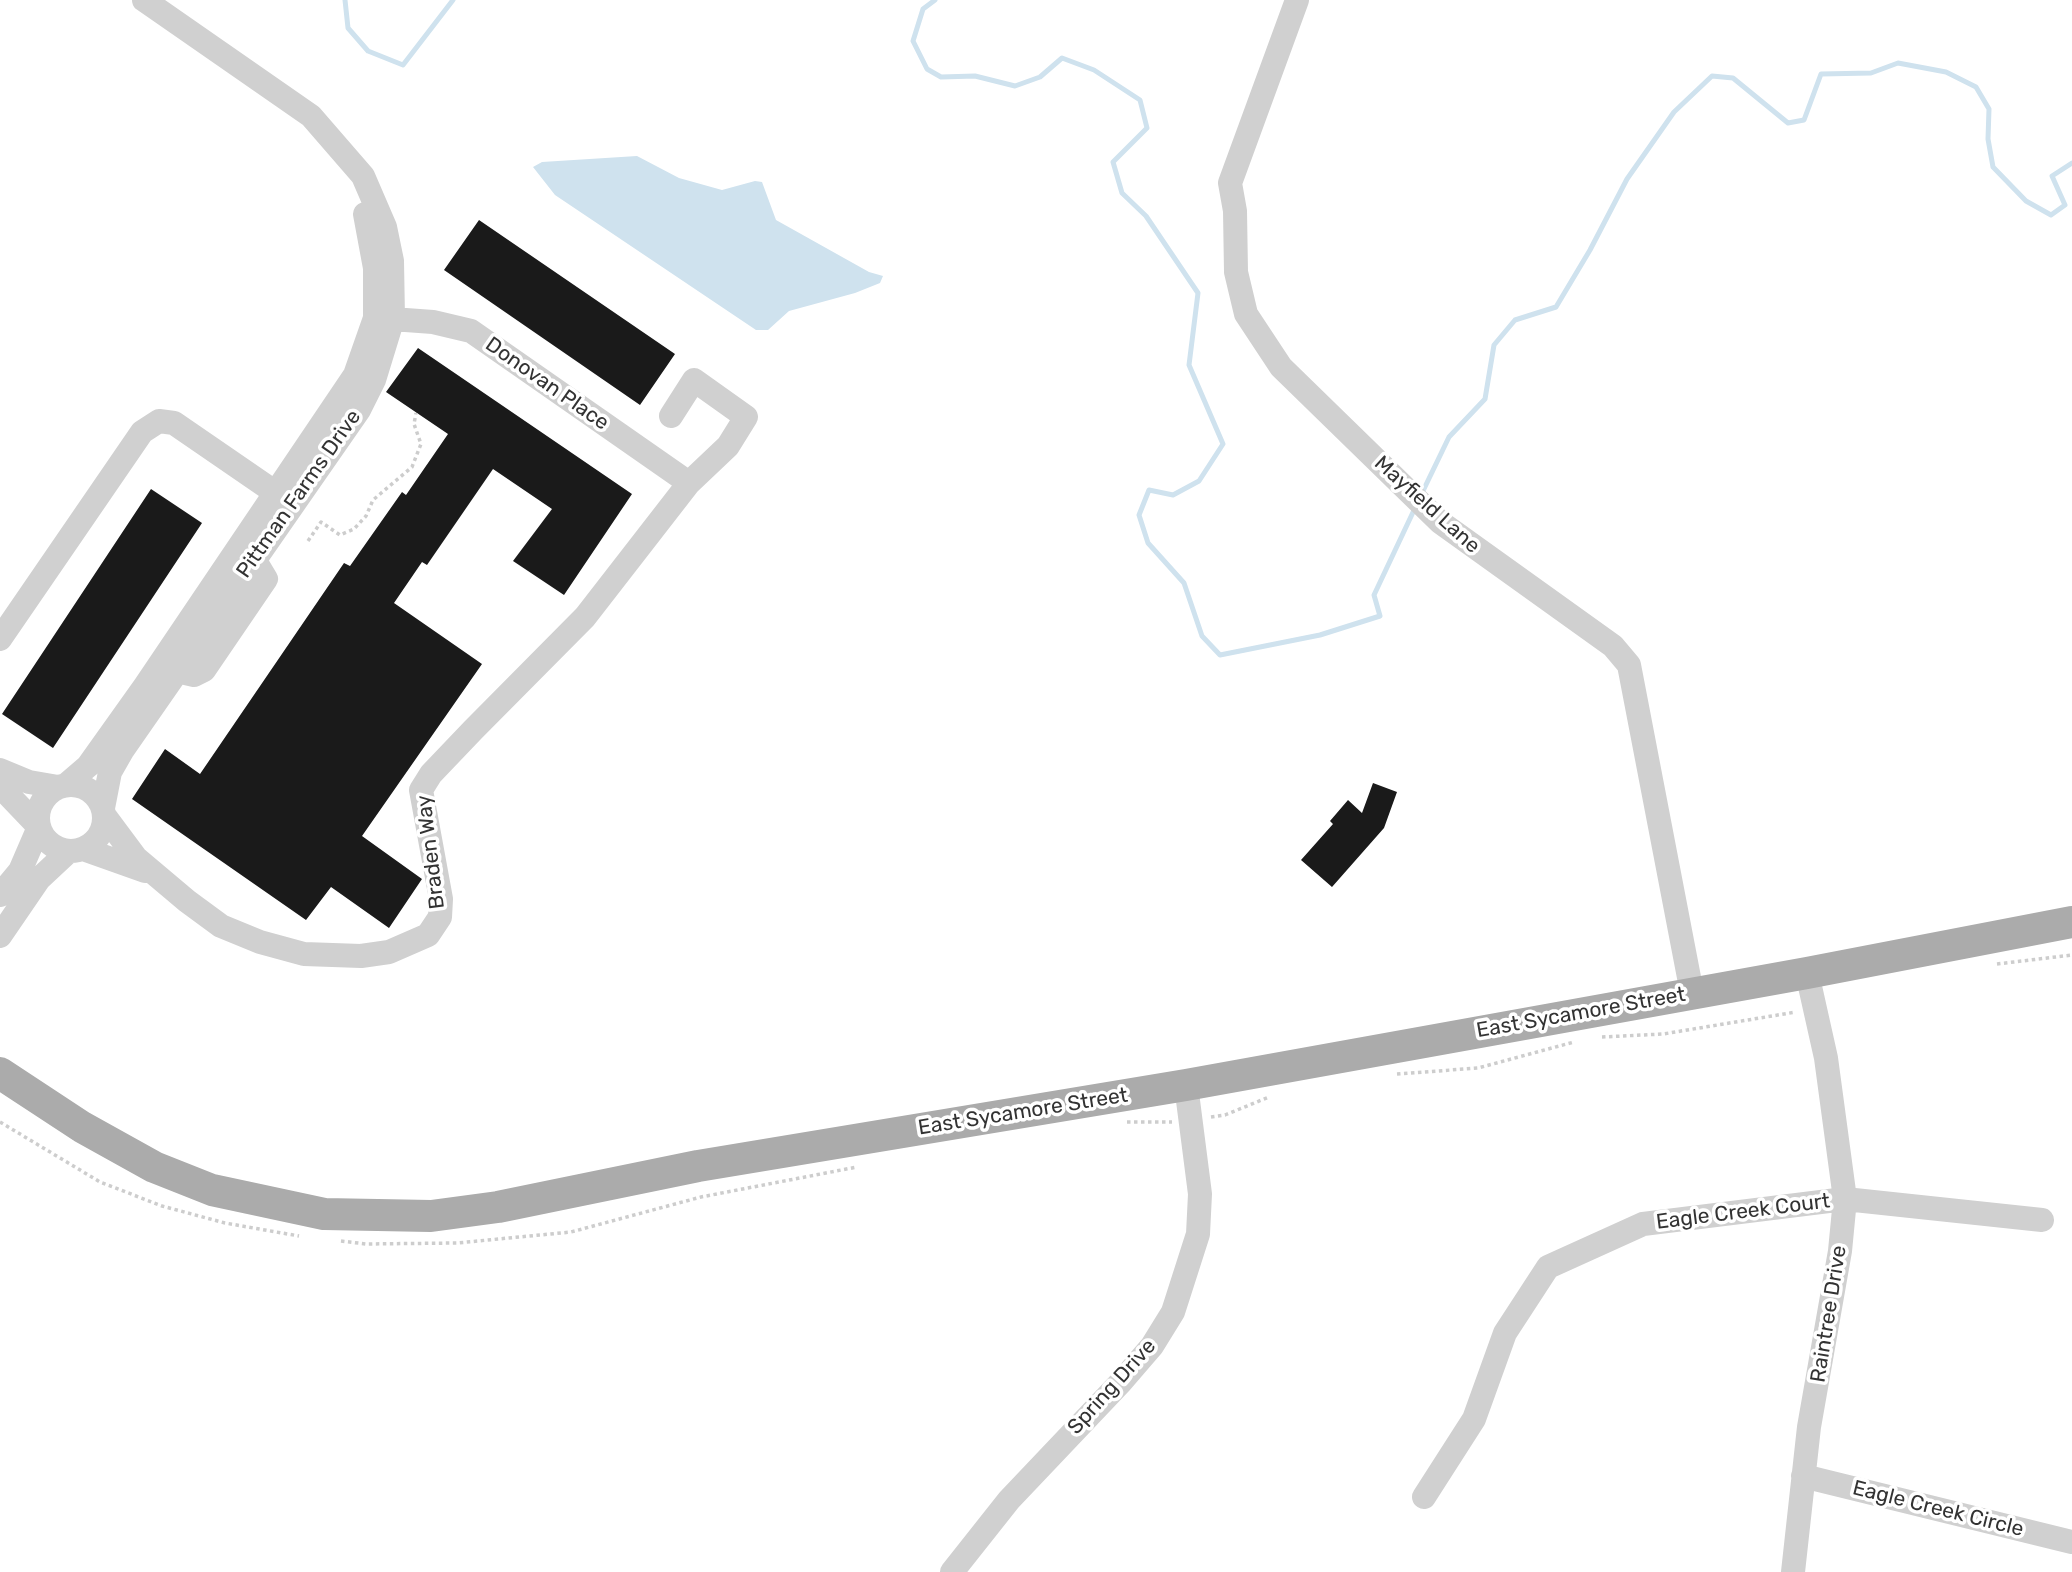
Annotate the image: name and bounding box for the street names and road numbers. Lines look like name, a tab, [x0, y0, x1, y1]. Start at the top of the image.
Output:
street label: Donovan Place	[480, 332, 614, 436]
street label: Pittman Farms Drive	[231, 405, 367, 583]
street label: Mayfield Lane	[1369, 451, 1485, 559]
street label: Braden Way	[411, 793, 451, 911]
street label: East Sycamore Street	[1474, 982, 1688, 1044]
street label: East Sycamore Street	[916, 1083, 1130, 1141]
street label: Eagle Creek Court	[1655, 1189, 1831, 1235]
street label: Raintree Drive	[1806, 1244, 1852, 1384]
street label: Spring Drive	[1063, 1334, 1161, 1440]
street label: Eagle Creek Circle	[1850, 1476, 2026, 1542]

